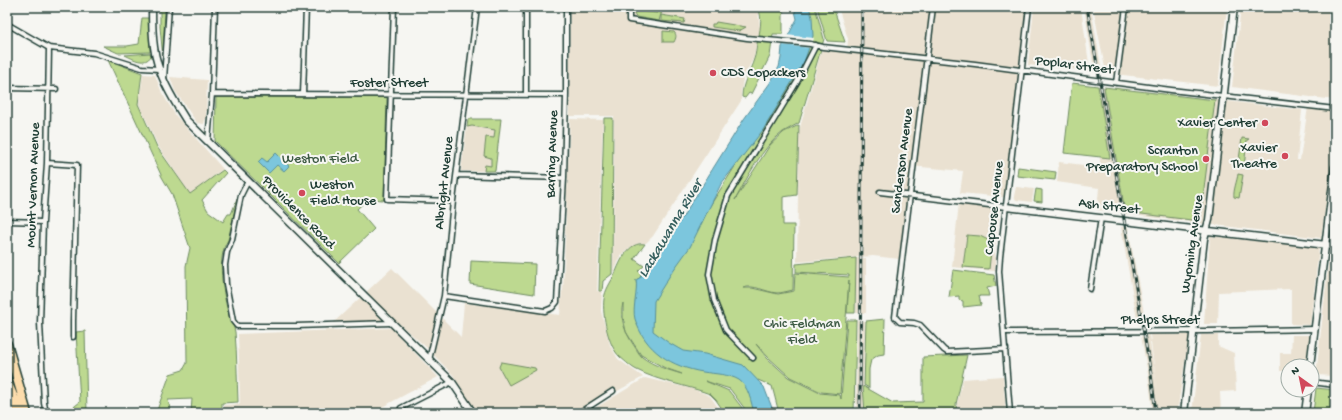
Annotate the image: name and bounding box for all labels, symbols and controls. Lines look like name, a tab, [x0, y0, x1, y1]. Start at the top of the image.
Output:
street label: Poplar Street	[1033, 53, 1115, 79]
place label: CDS Copackers	[721, 65, 806, 82]
marker: CDS Copackers	[708, 68, 718, 78]
street label: Foster Street	[349, 75, 429, 92]
street label: Sanderson Avenue	[888, 107, 918, 215]
street label: Barring Avenue	[543, 109, 563, 199]
place label: Xavier Center	[1177, 115, 1258, 132]
marker: Xavier Center	[1260, 118, 1270, 128]
street label: Mount Vernon Avenue	[23, 121, 45, 248]
street label: Albright Avenue	[432, 135, 458, 230]
place label: Xavier Theatre	[1230, 140, 1278, 173]
place label: Scranton Preparatory School	[1085, 143, 1198, 176]
park label: Weston Field	[282, 151, 360, 168]
marker: Xavier Theatre	[1280, 151, 1290, 161]
marker: Scranton Preparatory School	[1201, 154, 1211, 164]
street label: Capouse Avenue	[982, 160, 1008, 256]
street label: Providence Road	[257, 172, 340, 255]
water label: Lackawanna River	[635, 175, 709, 281]
place label: Weston Field House	[309, 177, 377, 210]
marker: Weston Field House	[297, 188, 307, 198]
street label: Wyoming Avenue	[1178, 193, 1208, 294]
street label: Ash Street	[1077, 195, 1142, 219]
street label: Phelps Street	[1120, 312, 1200, 329]
park label: Chic Feldman Field	[764, 316, 840, 349]
north arrow	[1280, 358, 1320, 398]
text: N	[1289, 364, 1302, 378]

